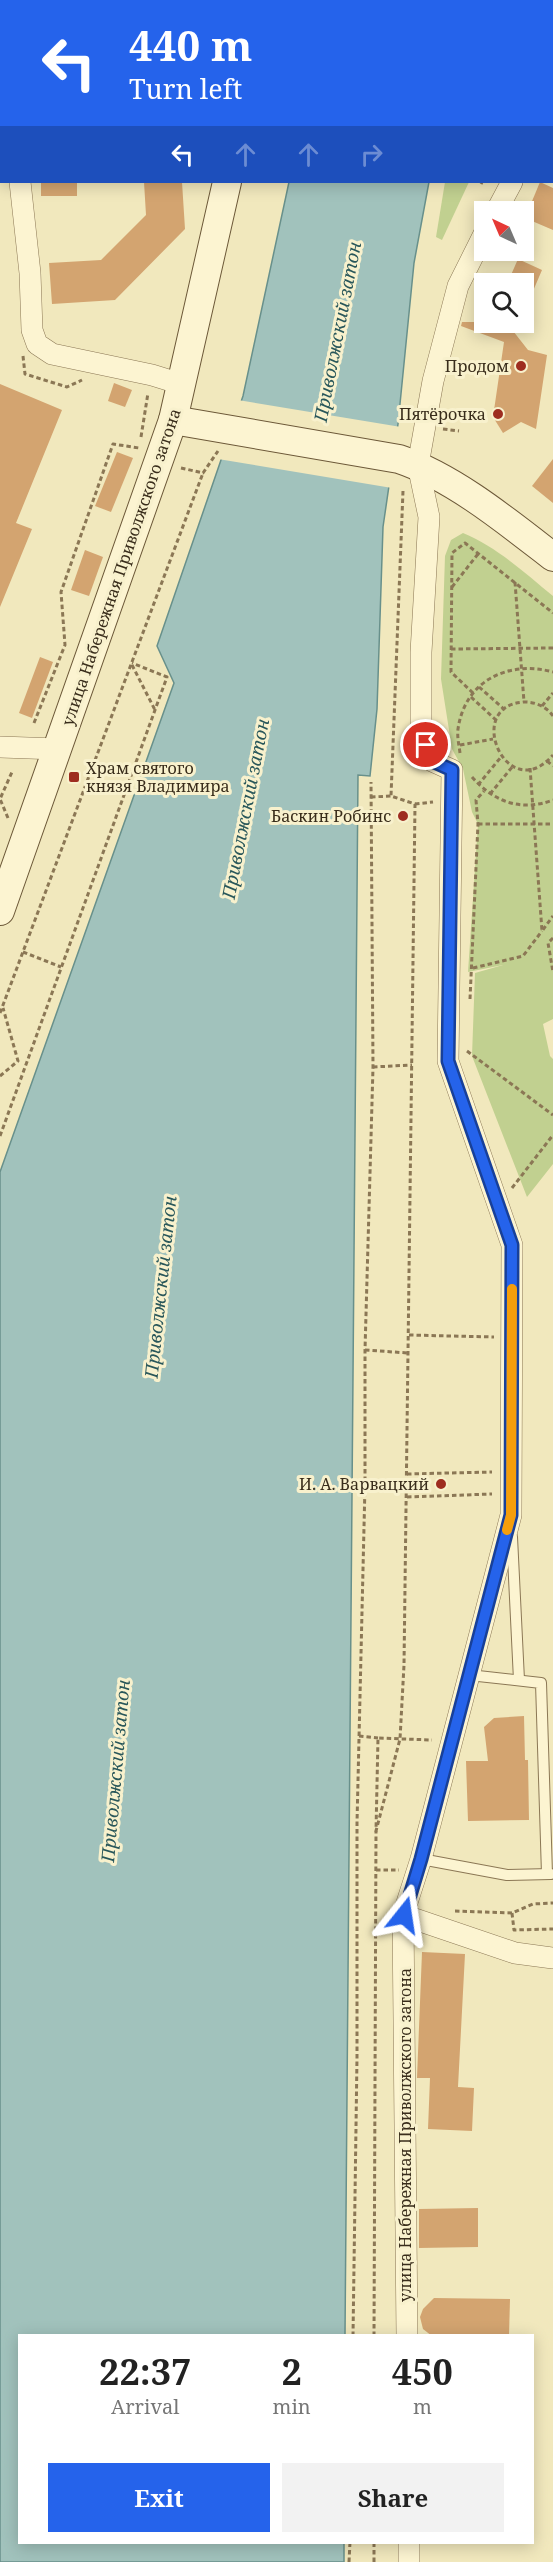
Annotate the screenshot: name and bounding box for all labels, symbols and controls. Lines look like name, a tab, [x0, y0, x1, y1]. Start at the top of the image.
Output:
text: 440 m	[129, 16, 253, 73]
icon: left	[30, 24, 108, 102]
text: Turn left	[129, 70, 242, 107]
icon: left	[166, 138, 199, 171]
icon: ahead	[229, 138, 262, 171]
icon: ahead	[292, 138, 325, 171]
icon: right	[355, 138, 388, 171]
north arrow	[474, 201, 534, 261]
map controls	[474, 201, 534, 333]
water label: Приволжский затон	[308, 239, 366, 425]
button: search	[474, 273, 534, 333]
place label: Продом	[445, 355, 509, 377]
marker: Продом	[514, 359, 528, 373]
place label: Пятёрочка	[399, 403, 486, 425]
street label: улица Набережная Приволжского затона	[56, 405, 186, 729]
marker: Пятёрочка	[491, 407, 505, 421]
water label: Приволжский затон	[216, 716, 274, 902]
pin	[400, 719, 451, 770]
icon: arrive	[409, 728, 442, 761]
place label: Храм святого князя Владимира	[86, 757, 230, 797]
marker: Храм святого князя Владимира	[67, 770, 81, 784]
place label: Баскин Робинс	[271, 805, 391, 827]
marker: Баскин Робинс	[396, 809, 410, 823]
water label: Приволжский затон	[138, 1194, 182, 1380]
place label: И. А. Варвацкий	[299, 1473, 429, 1495]
marker: И. А. Варвацкий	[434, 1477, 448, 1491]
water label: Приволжский затон	[95, 1678, 135, 1864]
position arrow	[372, 1883, 436, 1947]
street label: улица Набережная Приволжского затона	[394, 1968, 416, 2302]
text: 22:37	[99, 2347, 191, 2396]
text: 2	[281, 2347, 302, 2396]
text: 450	[392, 2347, 453, 2396]
text: Arrival	[111, 2393, 179, 2420]
text: min	[273, 2393, 311, 2420]
text: m	[413, 2393, 432, 2420]
button: Exit	[48, 2463, 270, 2532]
button: Share	[282, 2463, 504, 2532]

